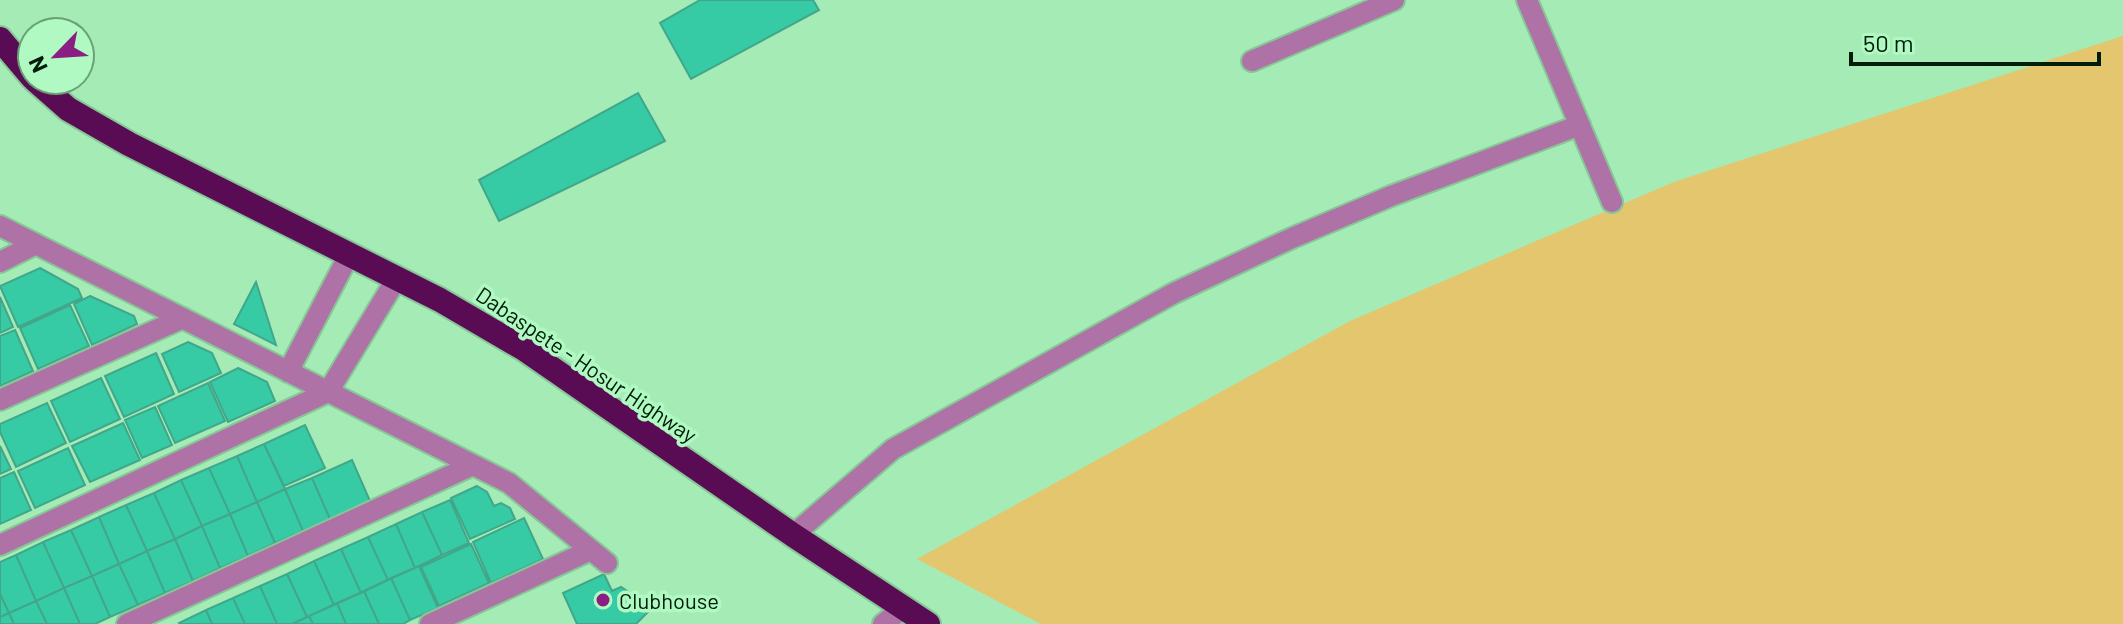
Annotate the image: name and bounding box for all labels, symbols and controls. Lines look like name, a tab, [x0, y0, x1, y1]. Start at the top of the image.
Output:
north arrow	[16, 16, 96, 96]
scale bar	[1851, 16, 2099, 66]
text: 50 m	[1863, 28, 1914, 57]
text: N	[22, 53, 52, 77]
street label: Dabaspete - Hosur Highway	[472, 280, 702, 448]
place label: Clubhouse	[619, 587, 719, 613]
marker: Clubhouse	[594, 591, 612, 609]

